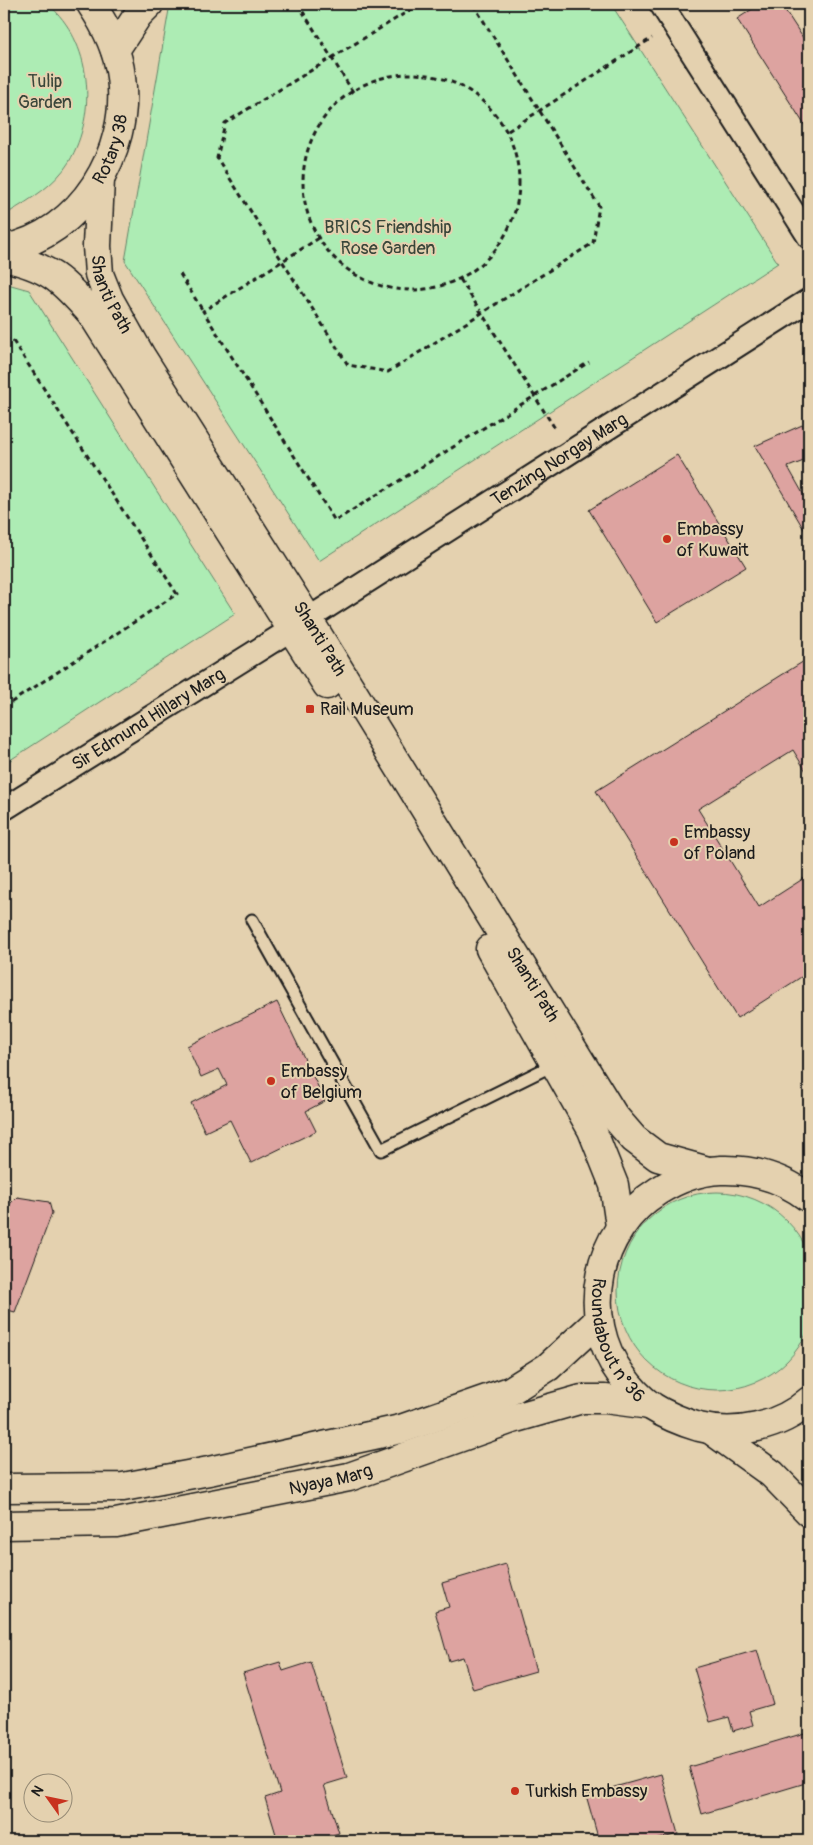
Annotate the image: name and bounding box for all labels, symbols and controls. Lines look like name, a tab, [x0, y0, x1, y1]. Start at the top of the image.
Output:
park label: Tulip Garden	[18, 70, 72, 114]
street label: Rotary 38	[88, 113, 133, 189]
park label: BRICS Friendship Rose Garden	[324, 216, 452, 260]
street label: Shanti Path	[86, 254, 137, 338]
street label: Tenzing Norgay Marg	[487, 408, 632, 512]
place label: Embassy of Kuwait	[677, 518, 750, 562]
marker: Embassy of Kuwait	[661, 533, 673, 545]
street label: Shanti Path	[288, 597, 351, 681]
street label: Sir Edmund Hillary Marg	[67, 663, 229, 776]
place label: Rail Museum	[320, 698, 414, 721]
marker: Rail Museum	[304, 703, 316, 715]
place label: Embassy of Poland	[684, 821, 756, 865]
marker: Embassy of Poland	[668, 836, 680, 848]
street label: Shanti Path	[501, 943, 564, 1026]
place label: Embassy of Belgium	[281, 1060, 362, 1104]
marker: Embassy of Belgium	[265, 1075, 277, 1087]
street label: Roundabout n°36	[586, 1276, 650, 1408]
street label: Nyaya Marg	[287, 1459, 376, 1501]
north arrow	[22, 1772, 72, 1822]
place label: Turkish Embassy	[525, 1780, 648, 1803]
text: N	[28, 1783, 47, 1800]
marker: Turkish Embassy	[509, 1785, 521, 1797]

